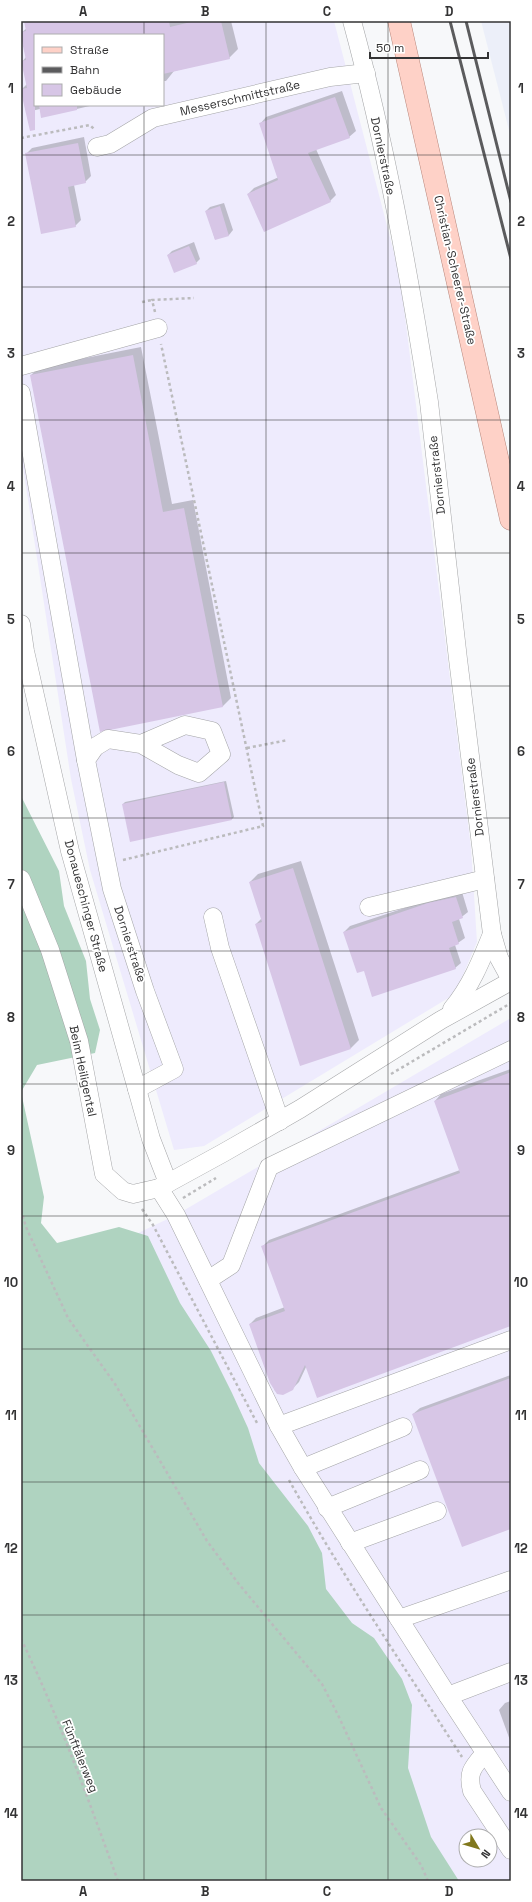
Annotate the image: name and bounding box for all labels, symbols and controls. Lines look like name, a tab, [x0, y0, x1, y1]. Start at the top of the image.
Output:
text: A	[79, 3, 88, 20]
text: B	[201, 3, 210, 20]
text: C	[323, 3, 331, 20]
text: D	[445, 3, 454, 20]
legend	[34, 34, 164, 106]
scale bar	[370, 34, 488, 60]
text: 50 m	[376, 40, 404, 56]
text: Straße	[70, 42, 109, 58]
text: Bahn	[70, 62, 100, 78]
street label: Messerschmittstraße	[178, 76, 302, 120]
text: 1	[8, 80, 14, 97]
text: 1	[518, 80, 524, 97]
text: Gebäude	[70, 82, 122, 98]
street label: Dornierstraße	[367, 116, 399, 196]
street label: Christian-Scheerer-Straße	[430, 194, 480, 346]
text: 2	[7, 213, 15, 230]
text: 2	[517, 213, 525, 230]
text: 3	[7, 345, 15, 362]
text: 3	[517, 345, 525, 362]
street label: Dornierstraße	[425, 435, 449, 515]
text: 4	[7, 478, 15, 495]
text: 4	[517, 478, 525, 495]
text: 5	[7, 611, 15, 628]
text: 5	[517, 611, 525, 628]
text: 6	[7, 743, 15, 760]
text: 6	[517, 743, 525, 760]
street label: Dornierstraße	[462, 757, 488, 837]
street label: Donaueschinger Straße	[61, 838, 111, 974]
text: 7	[7, 876, 15, 893]
text: 7	[517, 876, 525, 893]
street label: Dornierstraße	[110, 904, 150, 984]
text: 8	[7, 1009, 15, 1026]
text: 8	[517, 1009, 525, 1026]
street label: Beim Heiligental	[66, 1024, 100, 1118]
text: 9	[7, 1142, 15, 1159]
text: 9	[517, 1142, 525, 1159]
text: 10	[4, 1274, 18, 1291]
text: 10	[514, 1274, 528, 1291]
text: 11	[5, 1407, 17, 1424]
text: 11	[515, 1407, 527, 1424]
text: 12	[4, 1540, 18, 1557]
text: 12	[514, 1540, 528, 1557]
text: 13	[4, 1672, 18, 1689]
text: 13	[514, 1672, 528, 1689]
street label: Fünftälerweg	[58, 1717, 102, 1795]
text: 14	[4, 1805, 18, 1822]
text: 14	[514, 1805, 528, 1822]
north arrow	[458, 1828, 498, 1868]
text: N	[478, 1847, 494, 1861]
text: A	[79, 1883, 88, 1900]
text: B	[201, 1883, 210, 1900]
text: C	[323, 1883, 331, 1900]
text: D	[445, 1883, 454, 1900]

